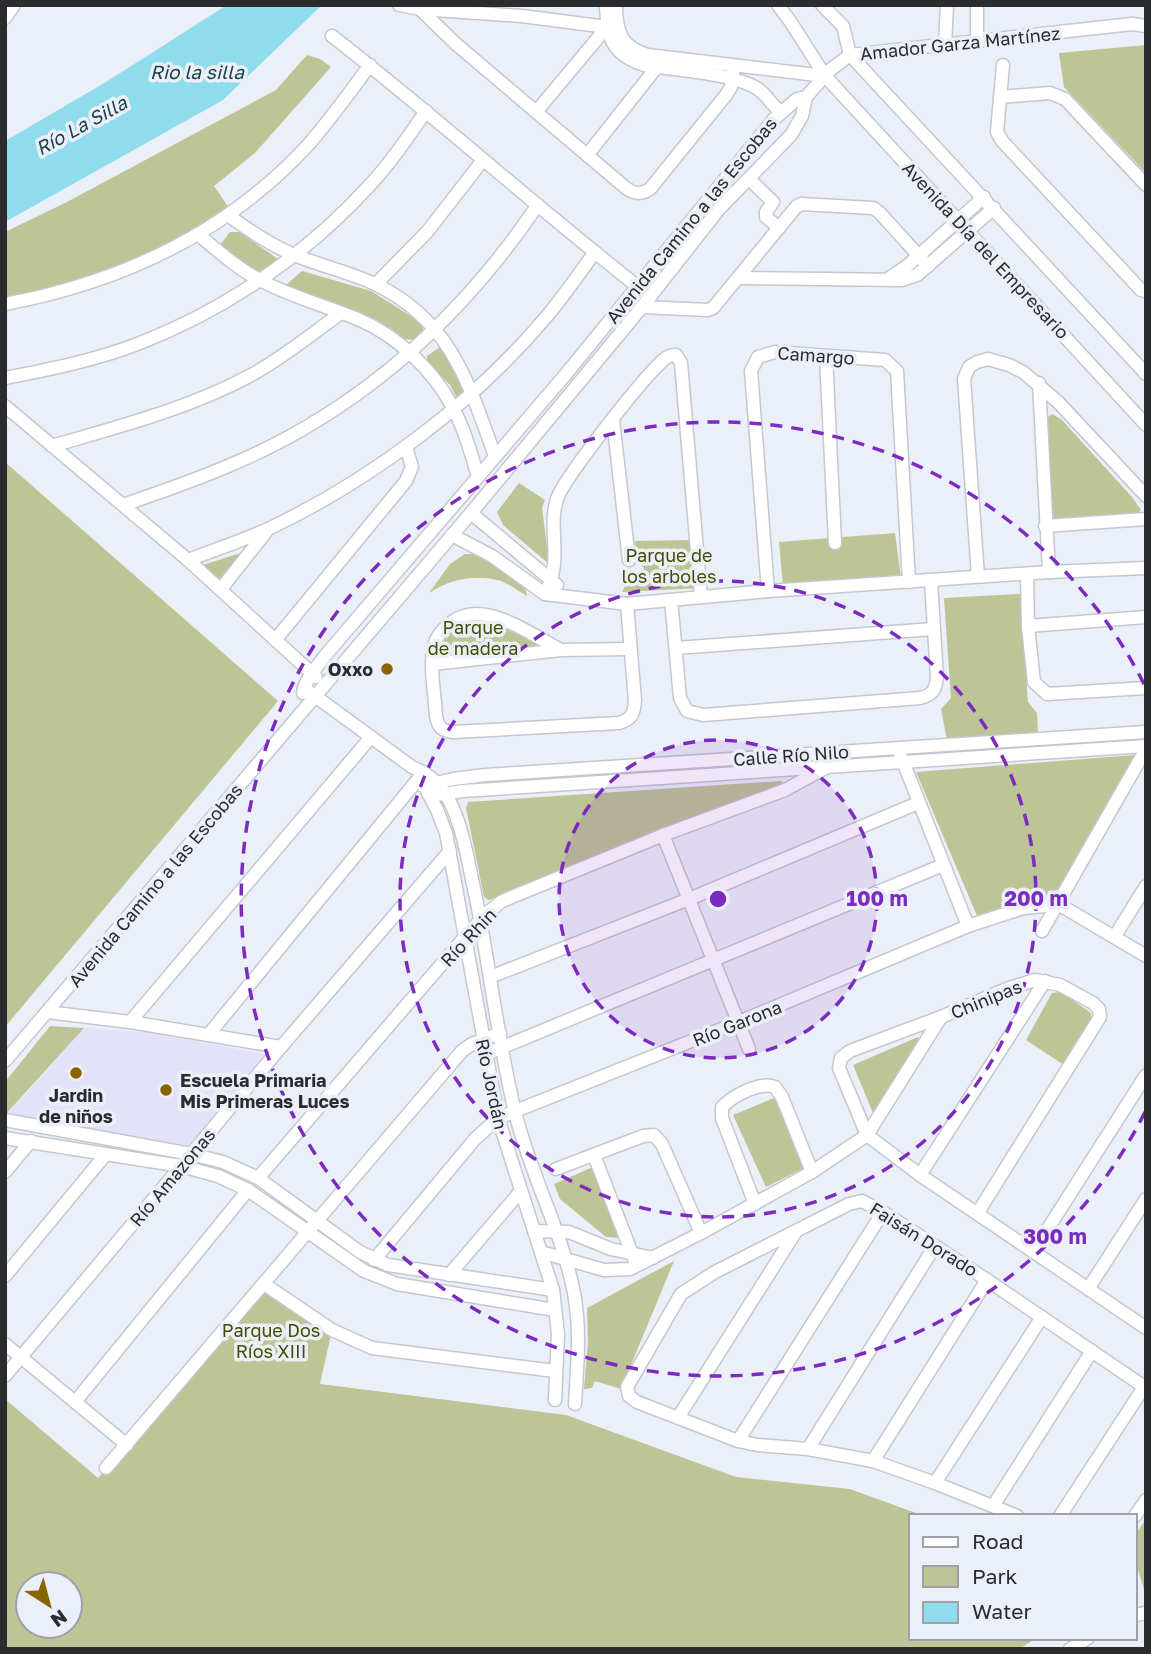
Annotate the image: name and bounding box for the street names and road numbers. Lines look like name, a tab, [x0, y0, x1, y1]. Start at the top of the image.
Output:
street label: Amador Garza Martínez	[859, 22, 1061, 64]
street label: Avenida Camino a las Escobas	[601, 112, 781, 328]
street label: Avenida Día del Empresario	[898, 157, 1074, 343]
street label: Camargo	[777, 341, 855, 369]
street label: Calle Río Nilo	[732, 740, 850, 770]
street label: Avenida Camino a las Escobas	[63, 779, 247, 991]
street label: Río Rhin	[436, 903, 500, 971]
street label: Chinipas	[947, 975, 1025, 1023]
street label: Río Garona	[689, 995, 785, 1051]
street label: Río Jordán	[472, 1037, 512, 1131]
street label: Río Amazonas	[125, 1123, 219, 1231]
street label: Faisán Dorado	[866, 1197, 982, 1281]

